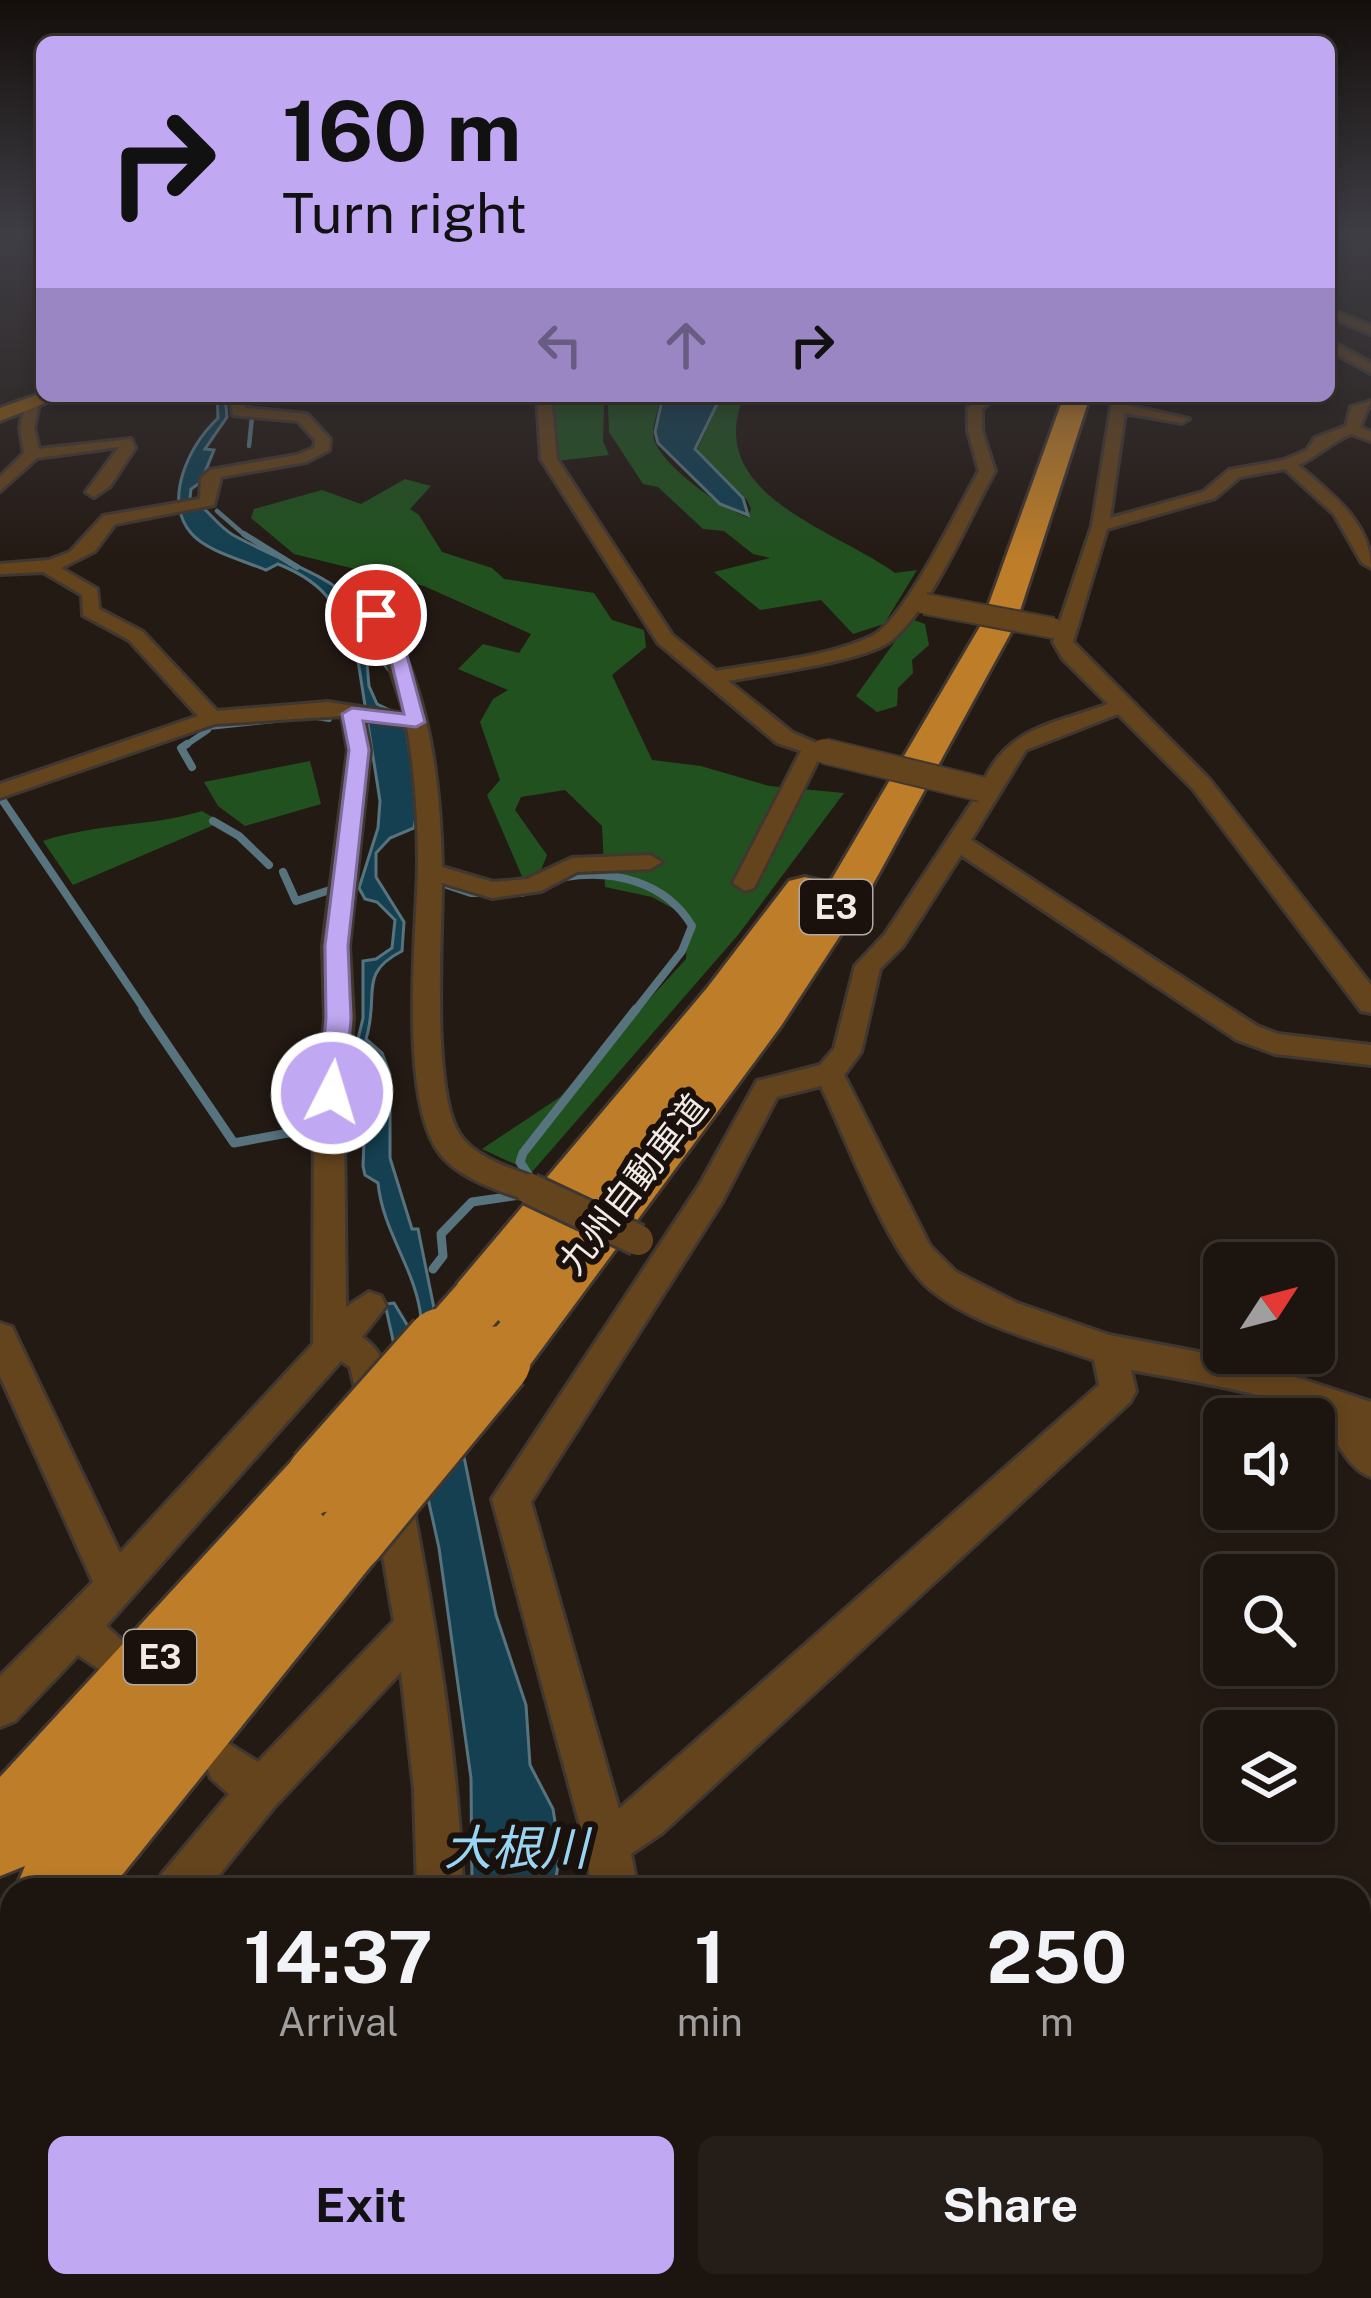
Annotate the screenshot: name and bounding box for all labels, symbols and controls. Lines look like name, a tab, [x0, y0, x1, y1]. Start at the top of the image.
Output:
text: 160 m	[282, 81, 521, 180]
icon: right	[84, 84, 240, 240]
text: Turn right	[282, 182, 527, 245]
icon: left	[527, 312, 593, 378]
icon: ahead	[653, 312, 719, 378]
icon: right	[779, 312, 845, 378]
pin	[325, 564, 427, 666]
icon: arrive	[343, 582, 409, 648]
road number: E3	[800, 880, 872, 934]
position arrow	[269, 1030, 395, 1156]
street label: 九州自動車道	[550, 1086, 716, 1282]
north arrow	[1203, 1242, 1335, 1374]
map controls	[1203, 1242, 1335, 1842]
button: sound	[1203, 1398, 1335, 1530]
button: search	[1203, 1554, 1335, 1686]
road number: E3	[124, 1630, 196, 1684]
button: layers	[1203, 1710, 1335, 1842]
water label: 大根川	[444, 1819, 593, 1876]
text: 14:37	[244, 1915, 433, 1999]
text: 1	[694, 1915, 725, 1999]
text: 250	[987, 1915, 1127, 1999]
text: Arrival	[278, 1999, 399, 2045]
text: min	[677, 1999, 743, 2045]
text: m	[1040, 1999, 1074, 2045]
button: Exit	[48, 2136, 674, 2274]
button: Share	[698, 2136, 1323, 2274]

